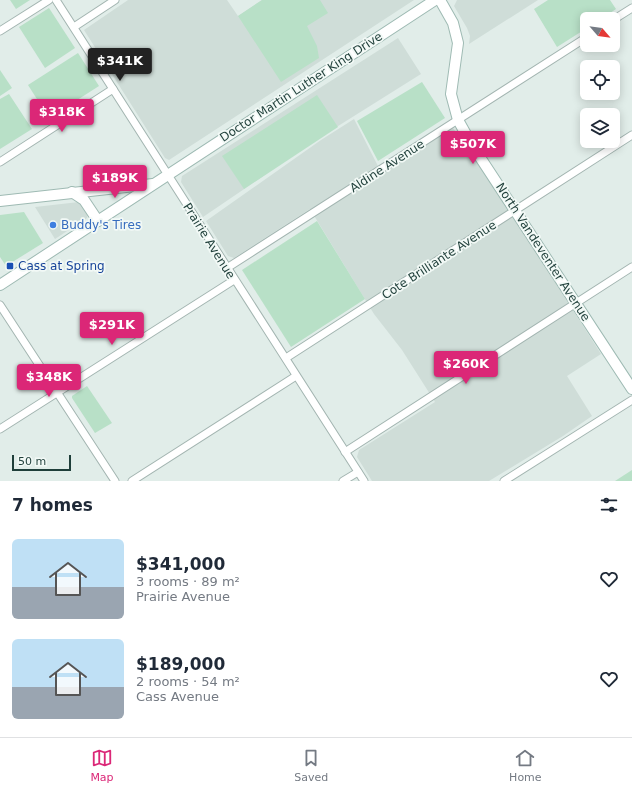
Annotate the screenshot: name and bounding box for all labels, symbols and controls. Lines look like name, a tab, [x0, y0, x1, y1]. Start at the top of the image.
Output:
north arrow	[580, 12, 620, 52]
map controls	[580, 12, 620, 148]
street label: Doctor Martin Luther King Drive	[217, 29, 385, 145]
pin: $341K	[92, 48, 148, 82]
text: $341K	[97, 53, 143, 68]
button: locate	[580, 60, 620, 100]
pin: $318K	[34, 99, 90, 133]
text: $318K	[39, 104, 85, 119]
button: layers	[580, 108, 620, 148]
pin: $507K	[445, 131, 501, 165]
text: $507K	[450, 136, 496, 151]
street label: Aldine Avenue	[347, 137, 427, 195]
pin: $189K	[87, 165, 143, 199]
text: $189K	[92, 170, 138, 185]
street label: North Vandeventer Avenue	[493, 180, 593, 324]
street label: Prairie Avenue	[180, 201, 238, 281]
place label: Buddy's Tires	[61, 218, 141, 232]
street label: Cote Brilliante Avenue	[379, 218, 499, 302]
marker: Buddy's Tires	[48, 220, 58, 230]
place label: Cass at Spring	[18, 259, 105, 273]
marker: Cass at Spring	[5, 261, 15, 271]
pin: $291K	[84, 312, 140, 346]
text: $291K	[89, 317, 135, 332]
pin: $260K	[438, 351, 494, 385]
text: $260K	[443, 356, 489, 371]
pin: $348K	[21, 364, 77, 398]
text: $348K	[26, 369, 72, 384]
scale bar	[12, 453, 71, 472]
text: 50 m	[18, 455, 46, 468]
icon: filters	[598, 494, 620, 516]
text: 7 homes	[12, 495, 93, 515]
text: $341,000	[136, 554, 225, 574]
icon: home	[44, 555, 92, 603]
icon: heart	[598, 568, 620, 590]
text: 3 rooms · 89 m²	[136, 574, 240, 589]
text: Prairie Avenue	[136, 589, 230, 604]
text: $189,000	[136, 654, 225, 674]
icon: home	[44, 655, 92, 703]
icon: heart	[598, 668, 620, 690]
text: 2 rooms · 54 m²	[136, 674, 240, 689]
text: Cass Avenue	[136, 689, 219, 704]
tab: Map	[90, 747, 114, 784]
tab: Saved	[294, 747, 328, 784]
tab: Home	[509, 747, 542, 784]

